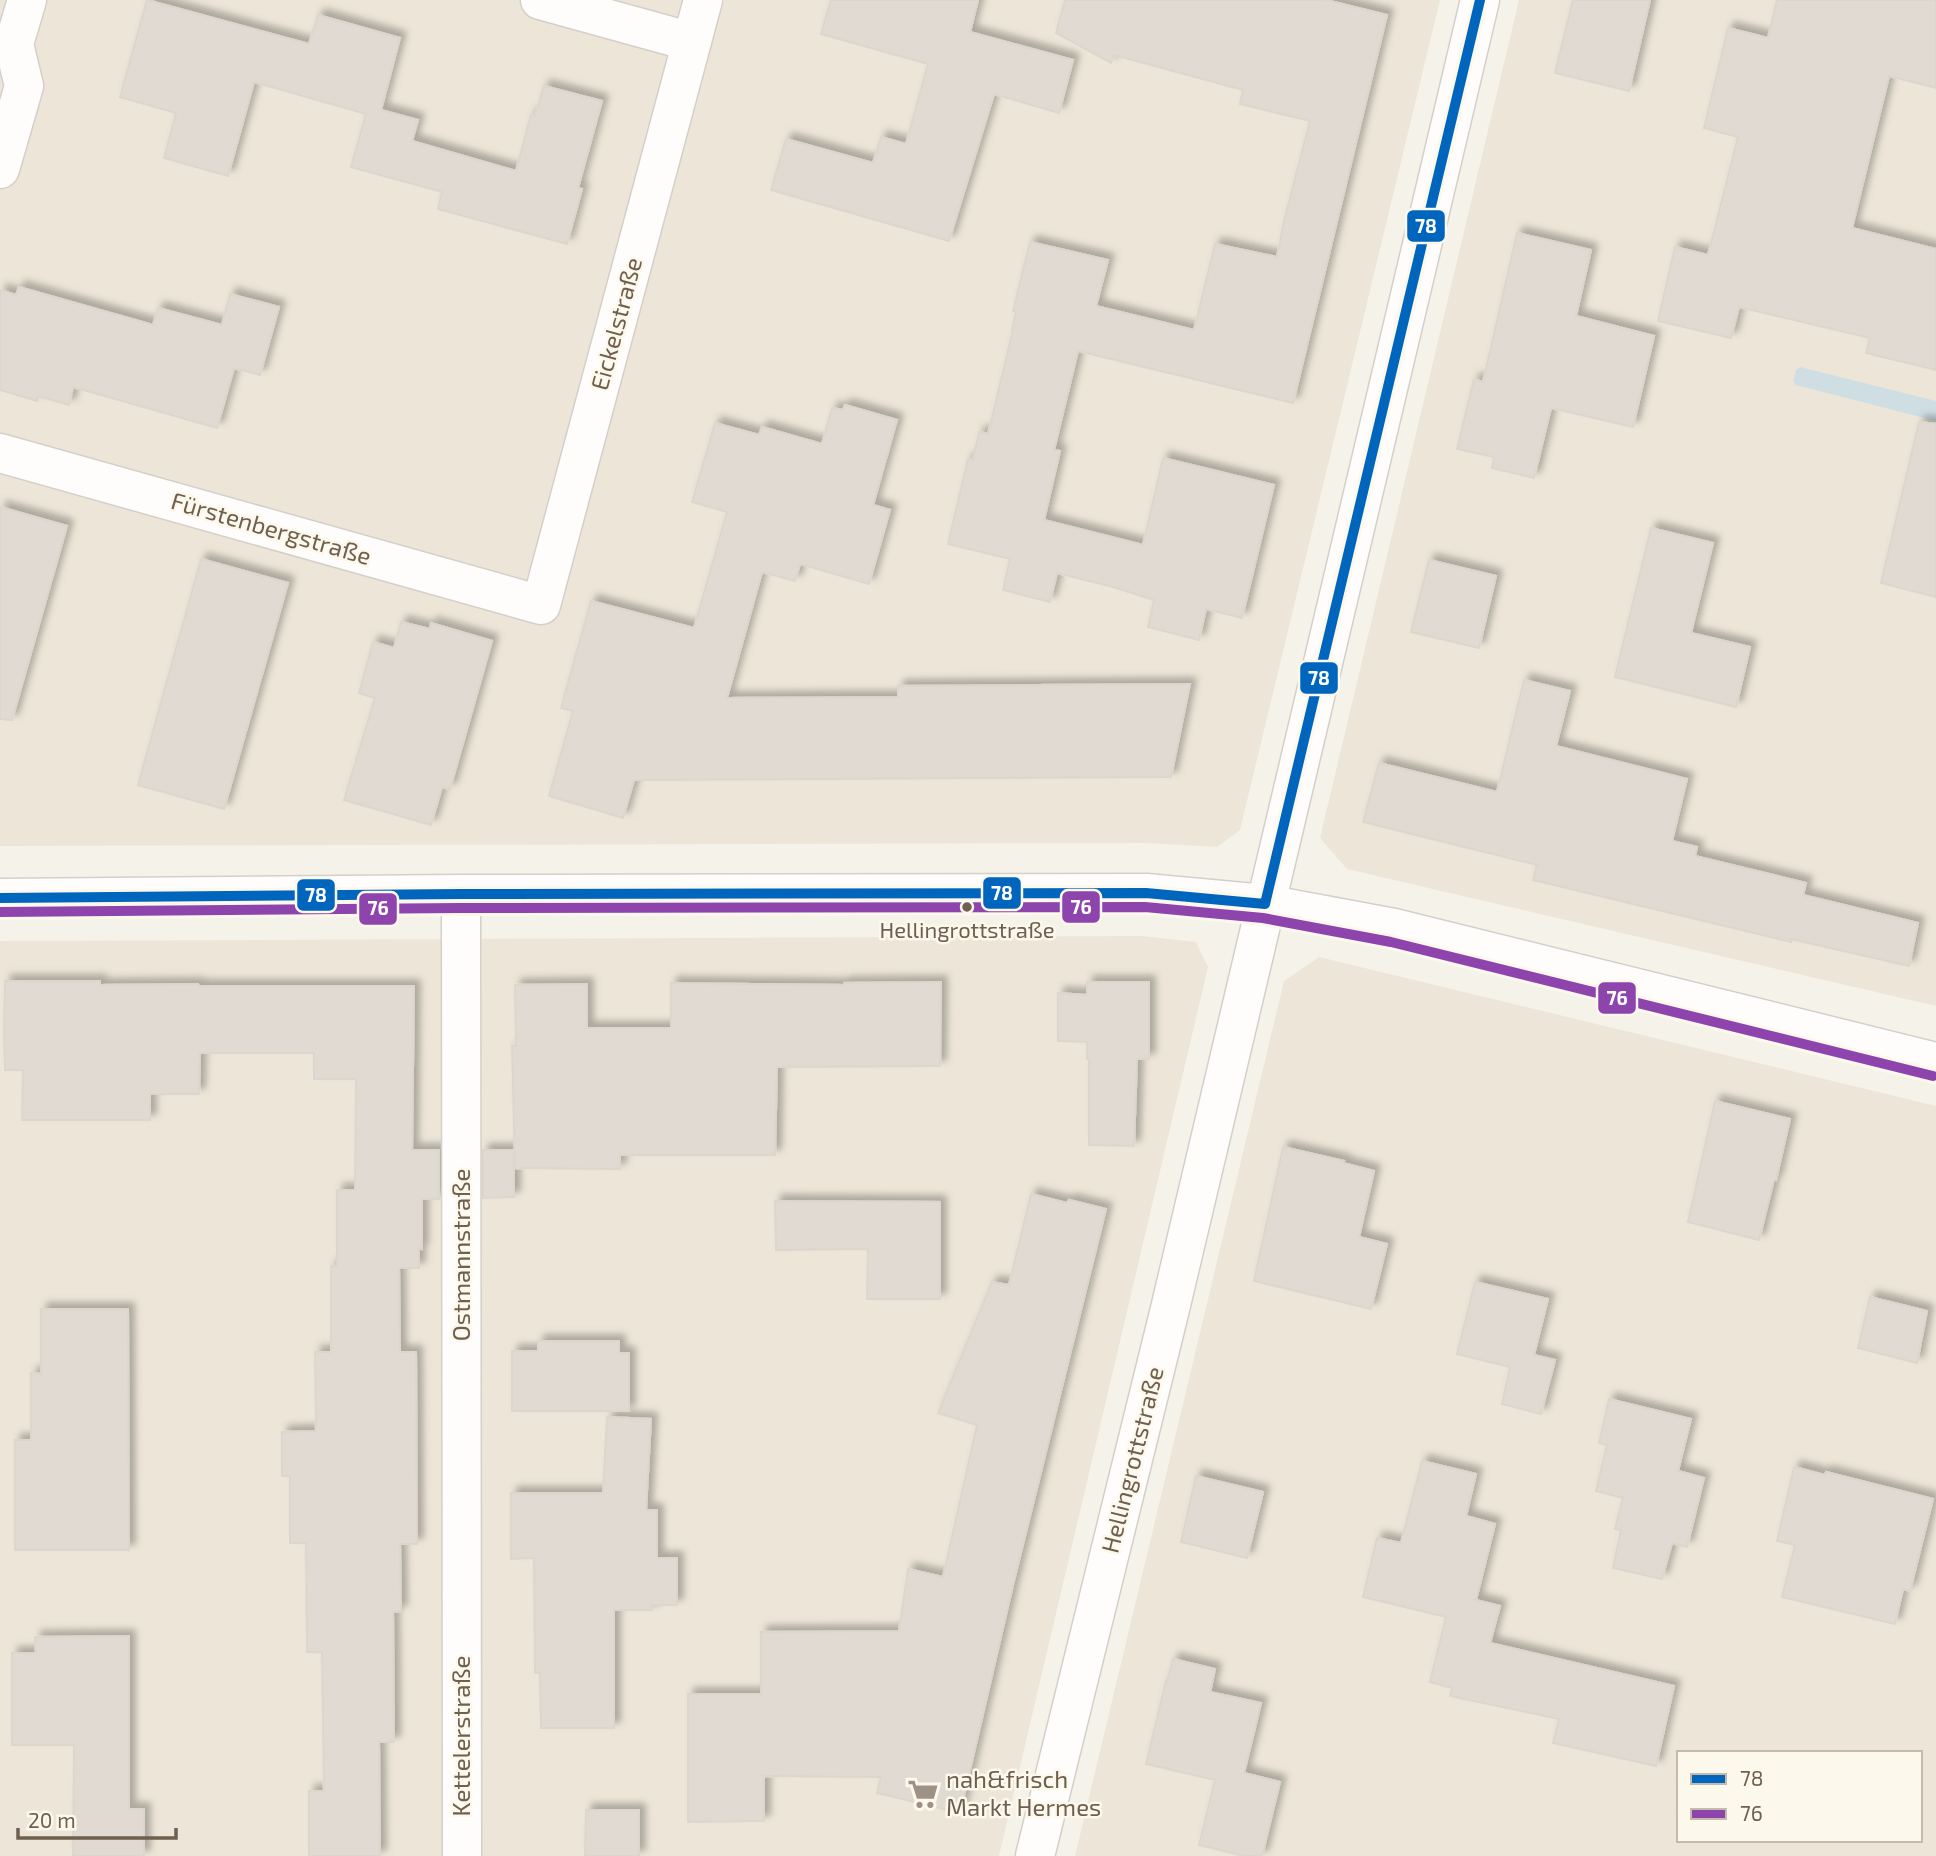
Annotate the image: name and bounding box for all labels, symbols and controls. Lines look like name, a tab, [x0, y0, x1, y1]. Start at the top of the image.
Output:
line badge: 78	[1406, 209, 1446, 243]
text: 78	[1415, 214, 1437, 237]
street label: Eickelstraße	[584, 254, 647, 393]
street label: Fürstenbergstraße	[168, 485, 375, 570]
line badge: 78	[1299, 661, 1339, 695]
text: 78	[1308, 666, 1330, 689]
line badge: 78	[982, 876, 1022, 910]
line badge: 78	[296, 878, 336, 912]
text: 78	[991, 881, 1013, 904]
text: 78	[305, 883, 327, 906]
line badge: 76	[1061, 890, 1101, 924]
line badge: 76	[358, 892, 398, 926]
text: 76	[1070, 895, 1092, 918]
text: 76	[367, 896, 389, 919]
marker: Hellingrottstraße	[960, 900, 974, 914]
place label: Hellingrottstraße	[880, 916, 1055, 942]
line badge: 76	[1597, 981, 1637, 1015]
text: 76	[1606, 986, 1628, 1009]
street label: Ostmannstraße	[446, 1169, 475, 1341]
street label: Hellingrottstraße	[1094, 1364, 1169, 1556]
street label: Kettelerstraße	[446, 1656, 475, 1816]
legend	[1677, 1751, 1922, 1842]
place label: nah&frisch Markt Hermes	[946, 1764, 1101, 1821]
text: 78	[1740, 1765, 1764, 1790]
supermarket icon: nah&frisch Markt Hermes	[906, 1777, 940, 1811]
scale bar	[18, 1797, 175, 1841]
text: 76	[1740, 1800, 1763, 1825]
text: 20 m	[28, 1807, 76, 1832]

